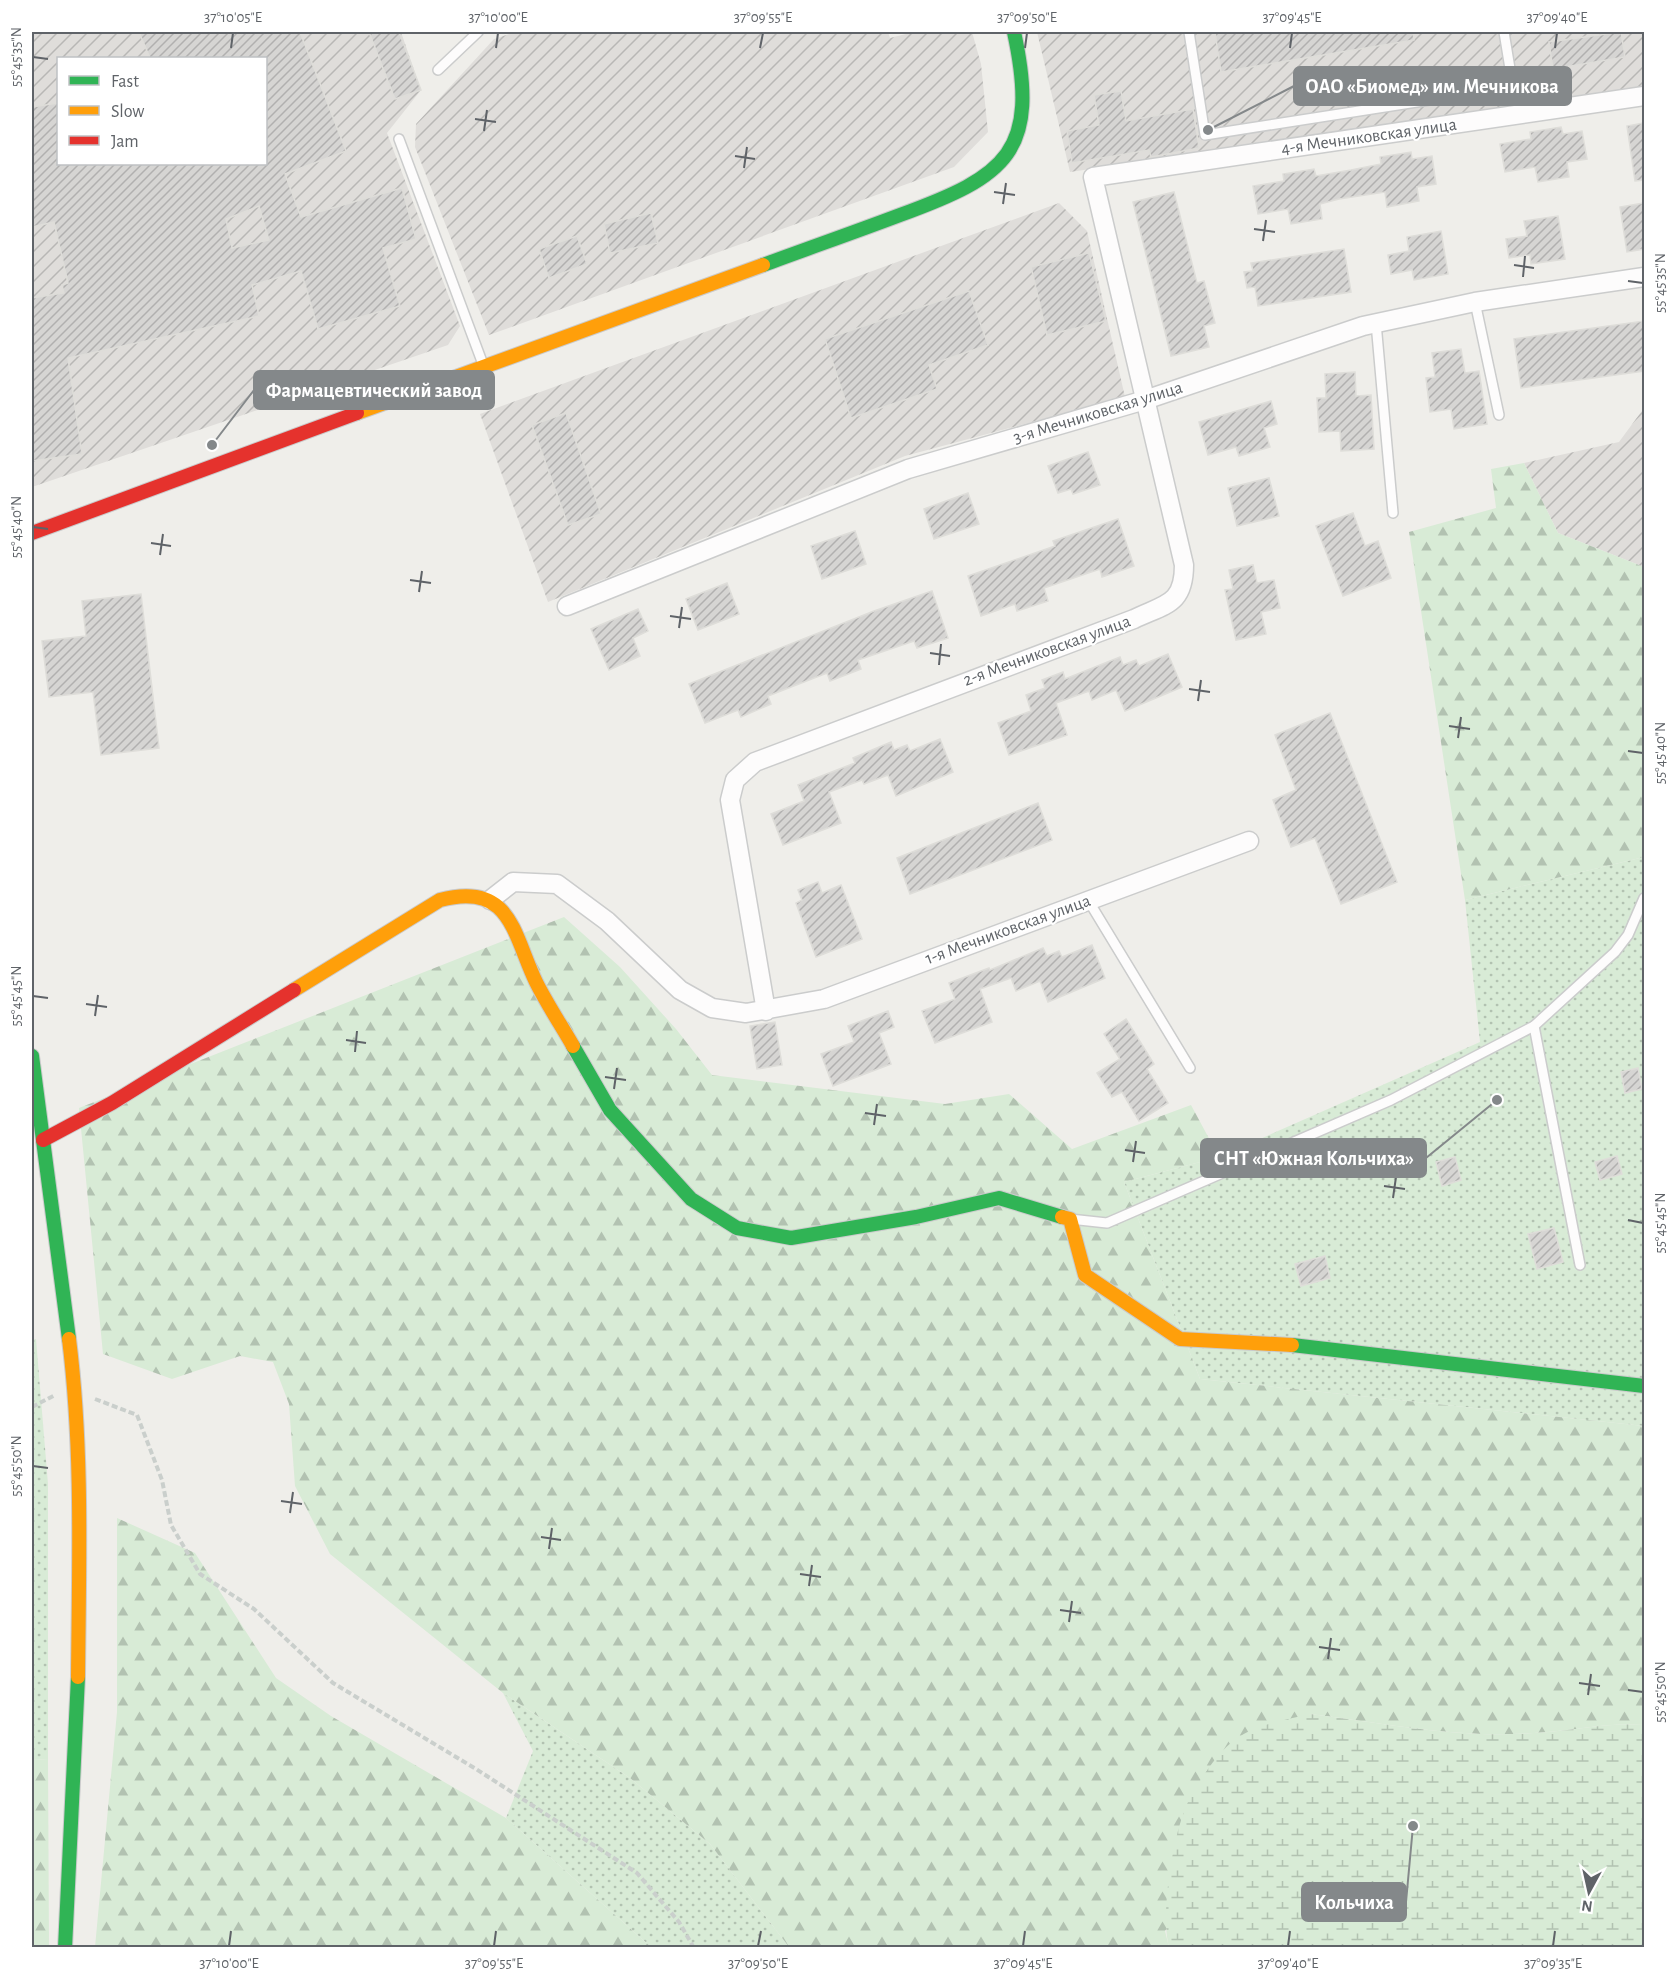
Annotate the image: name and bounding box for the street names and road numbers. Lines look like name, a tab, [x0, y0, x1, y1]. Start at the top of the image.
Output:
street label: 4-я Мечниковская улица	[1280, 116, 1458, 158]
street label: 3-я Мечниковская улица	[1011, 379, 1185, 447]
street label: 2-я Мечниковская улица	[961, 612, 1133, 690]
street label: 1-я Мечниковская улица	[923, 892, 1093, 968]

